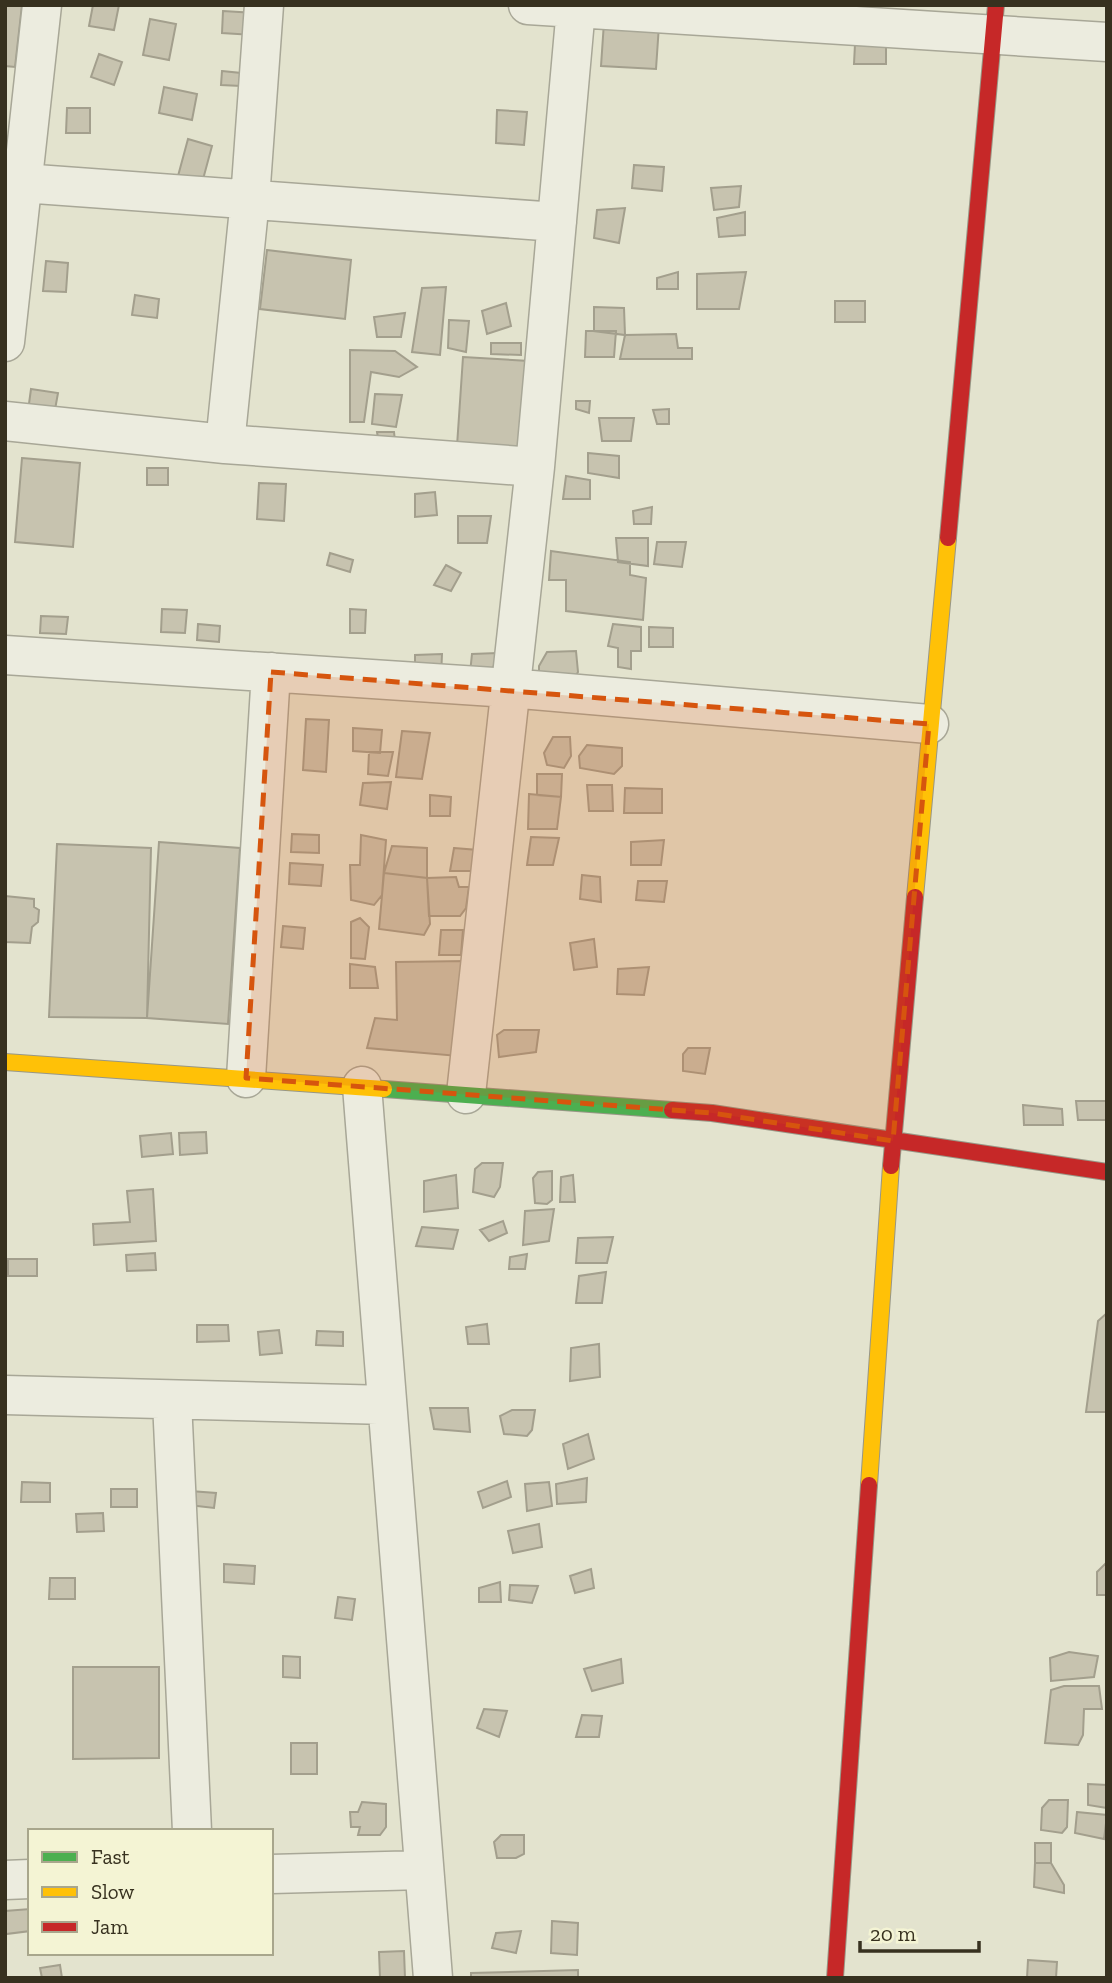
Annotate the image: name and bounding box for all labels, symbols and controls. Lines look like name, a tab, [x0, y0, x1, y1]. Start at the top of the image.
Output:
legend	[28, 1829, 273, 1955]
text: Fast	[91, 1844, 130, 1869]
text: Slow	[91, 1879, 134, 1904]
scale bar	[860, 1910, 979, 1954]
text: Jam	[91, 1914, 128, 1939]
text: 20 m	[870, 1921, 916, 1946]

